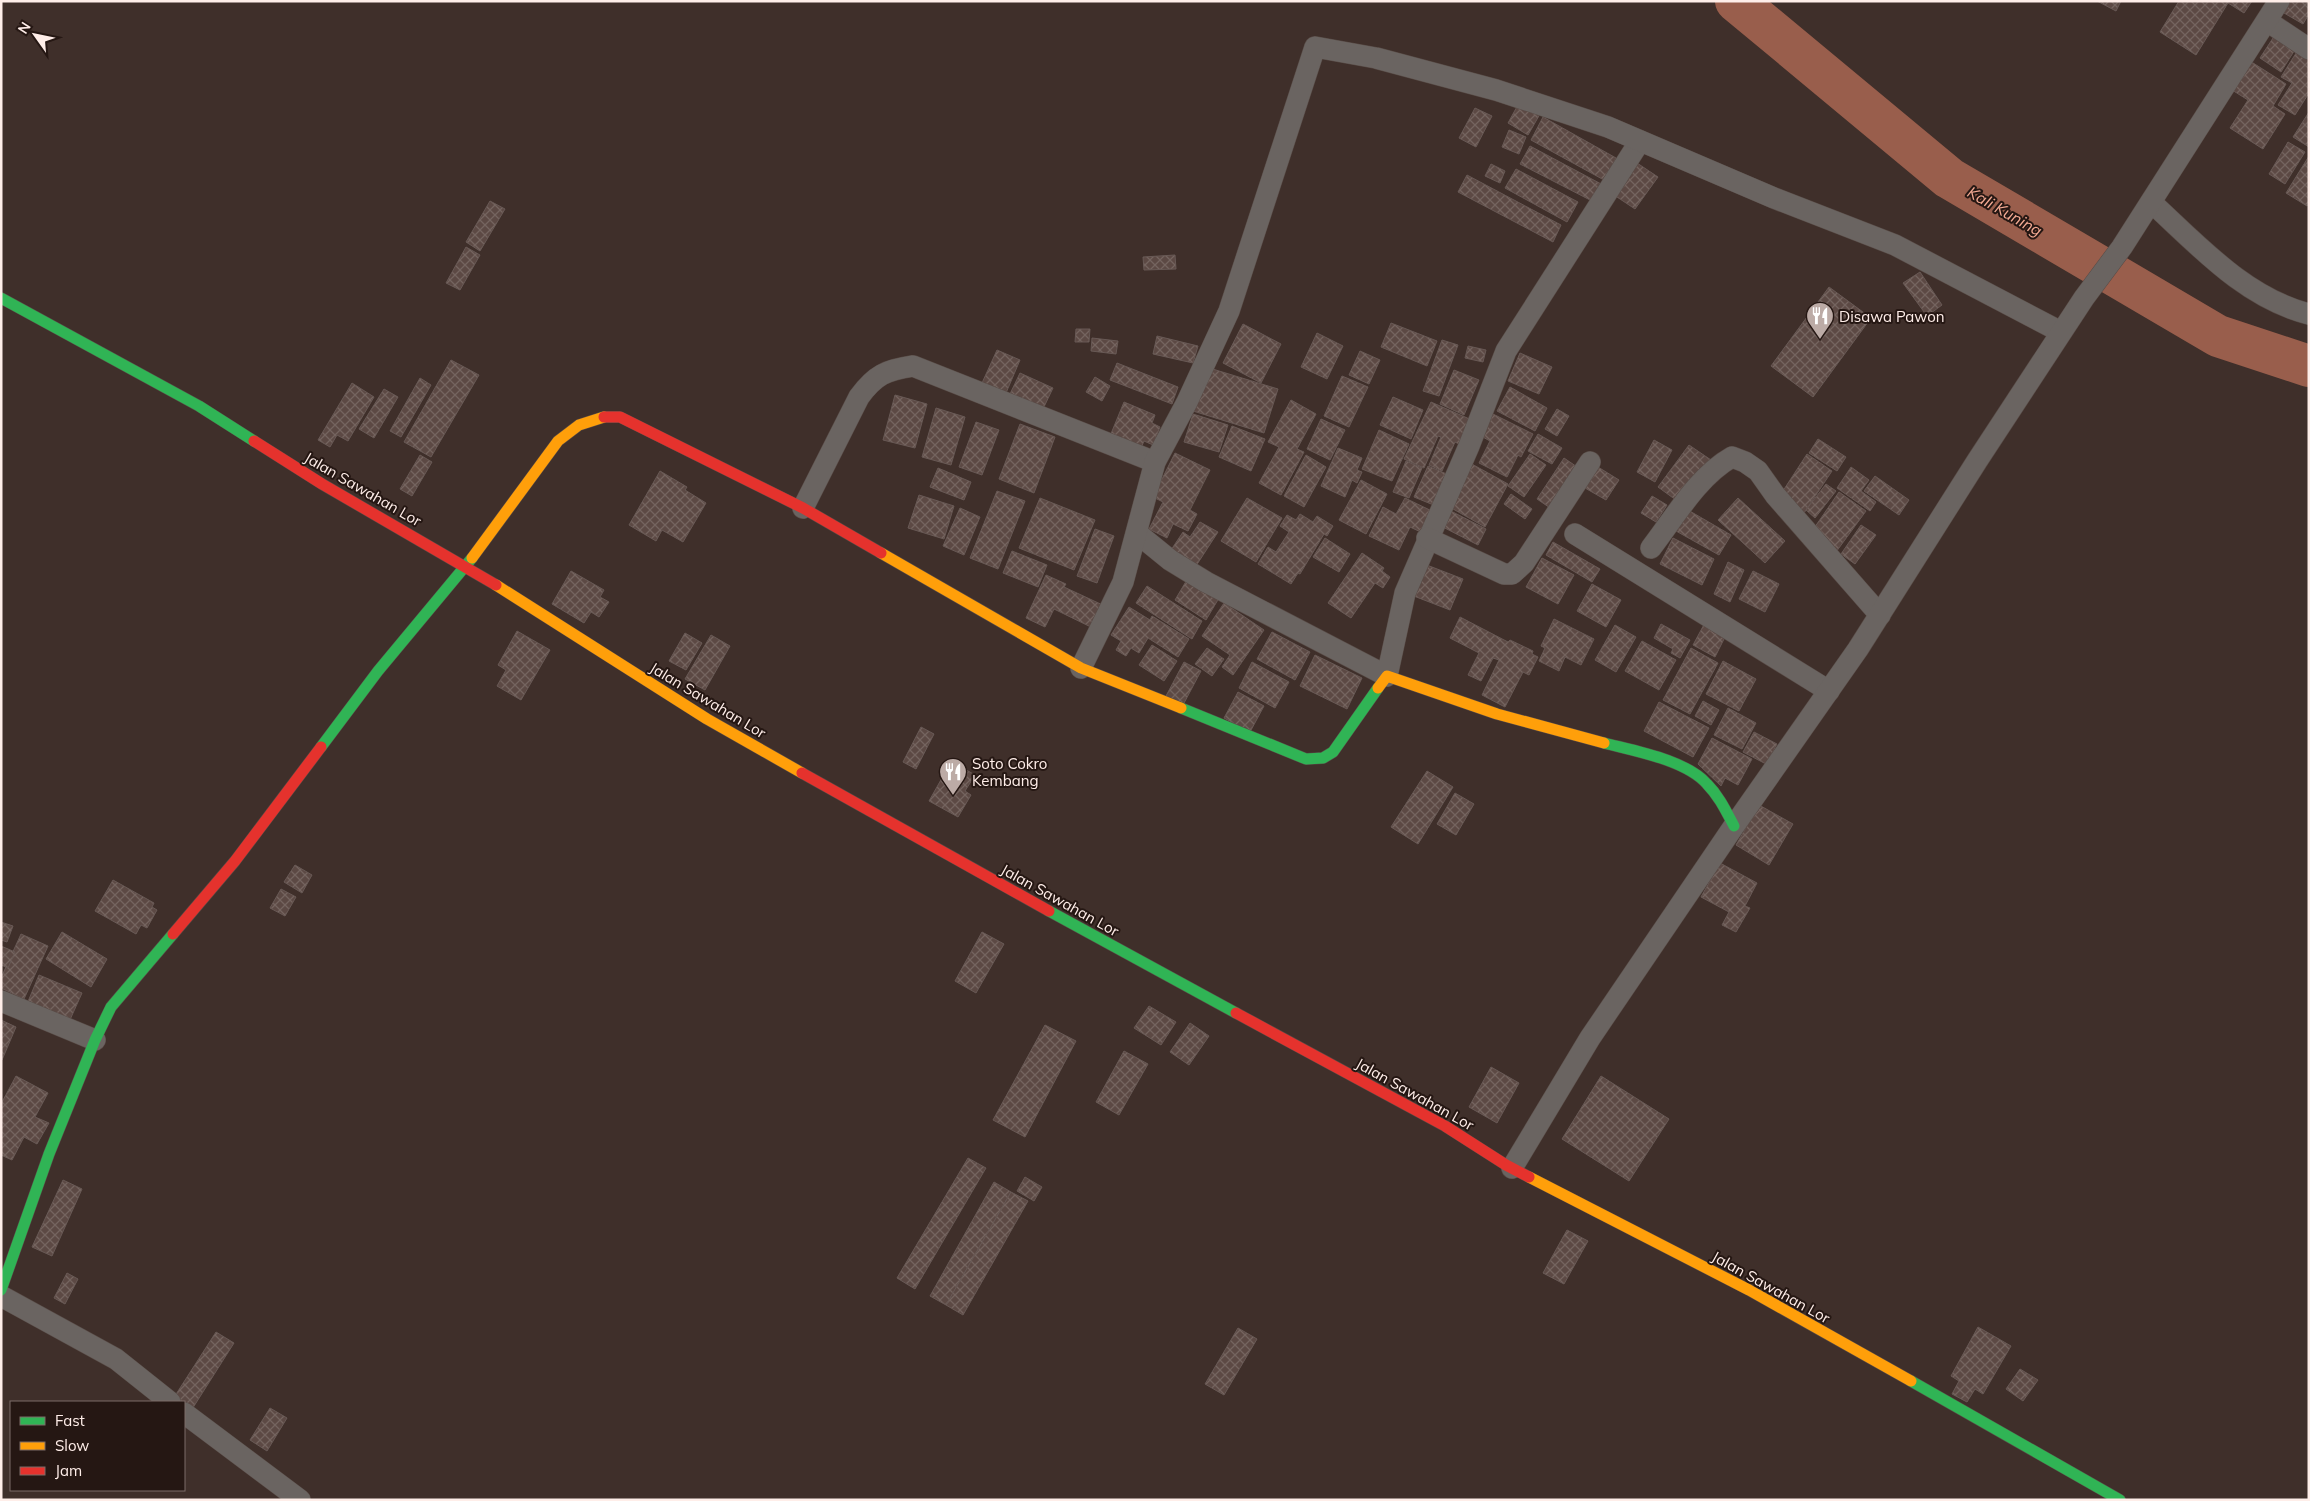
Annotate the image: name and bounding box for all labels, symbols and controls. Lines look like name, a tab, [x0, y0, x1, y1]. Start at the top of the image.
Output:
north arrow	[10, 10, 60, 60]
text: N	[14, 19, 35, 37]
water label: Kali Kuning	[1964, 182, 2046, 241]
restaurant icon: Disawa Pawon	[1805, 301, 1835, 340]
place label: Disawa Pawon	[1839, 307, 1945, 326]
street label: Jalan Sawahan Lor	[301, 448, 425, 530]
street label: Jalan Sawahan Lor	[647, 658, 770, 742]
place label: Soto Cokro Kembang	[972, 754, 1047, 790]
restaurant icon: Soto Cokro Kembang	[938, 757, 968, 796]
street label: Jalan Sawahan Lor	[998, 860, 1123, 941]
street label: Jalan Sawahan Lor	[1353, 1054, 1478, 1135]
street label: Jalan Sawahan Lor	[1709, 1247, 1834, 1328]
legend	[10, 1401, 185, 1491]
text: Fast	[55, 1411, 85, 1430]
text: Slow	[55, 1436, 89, 1455]
text: Jam	[55, 1461, 82, 1480]

